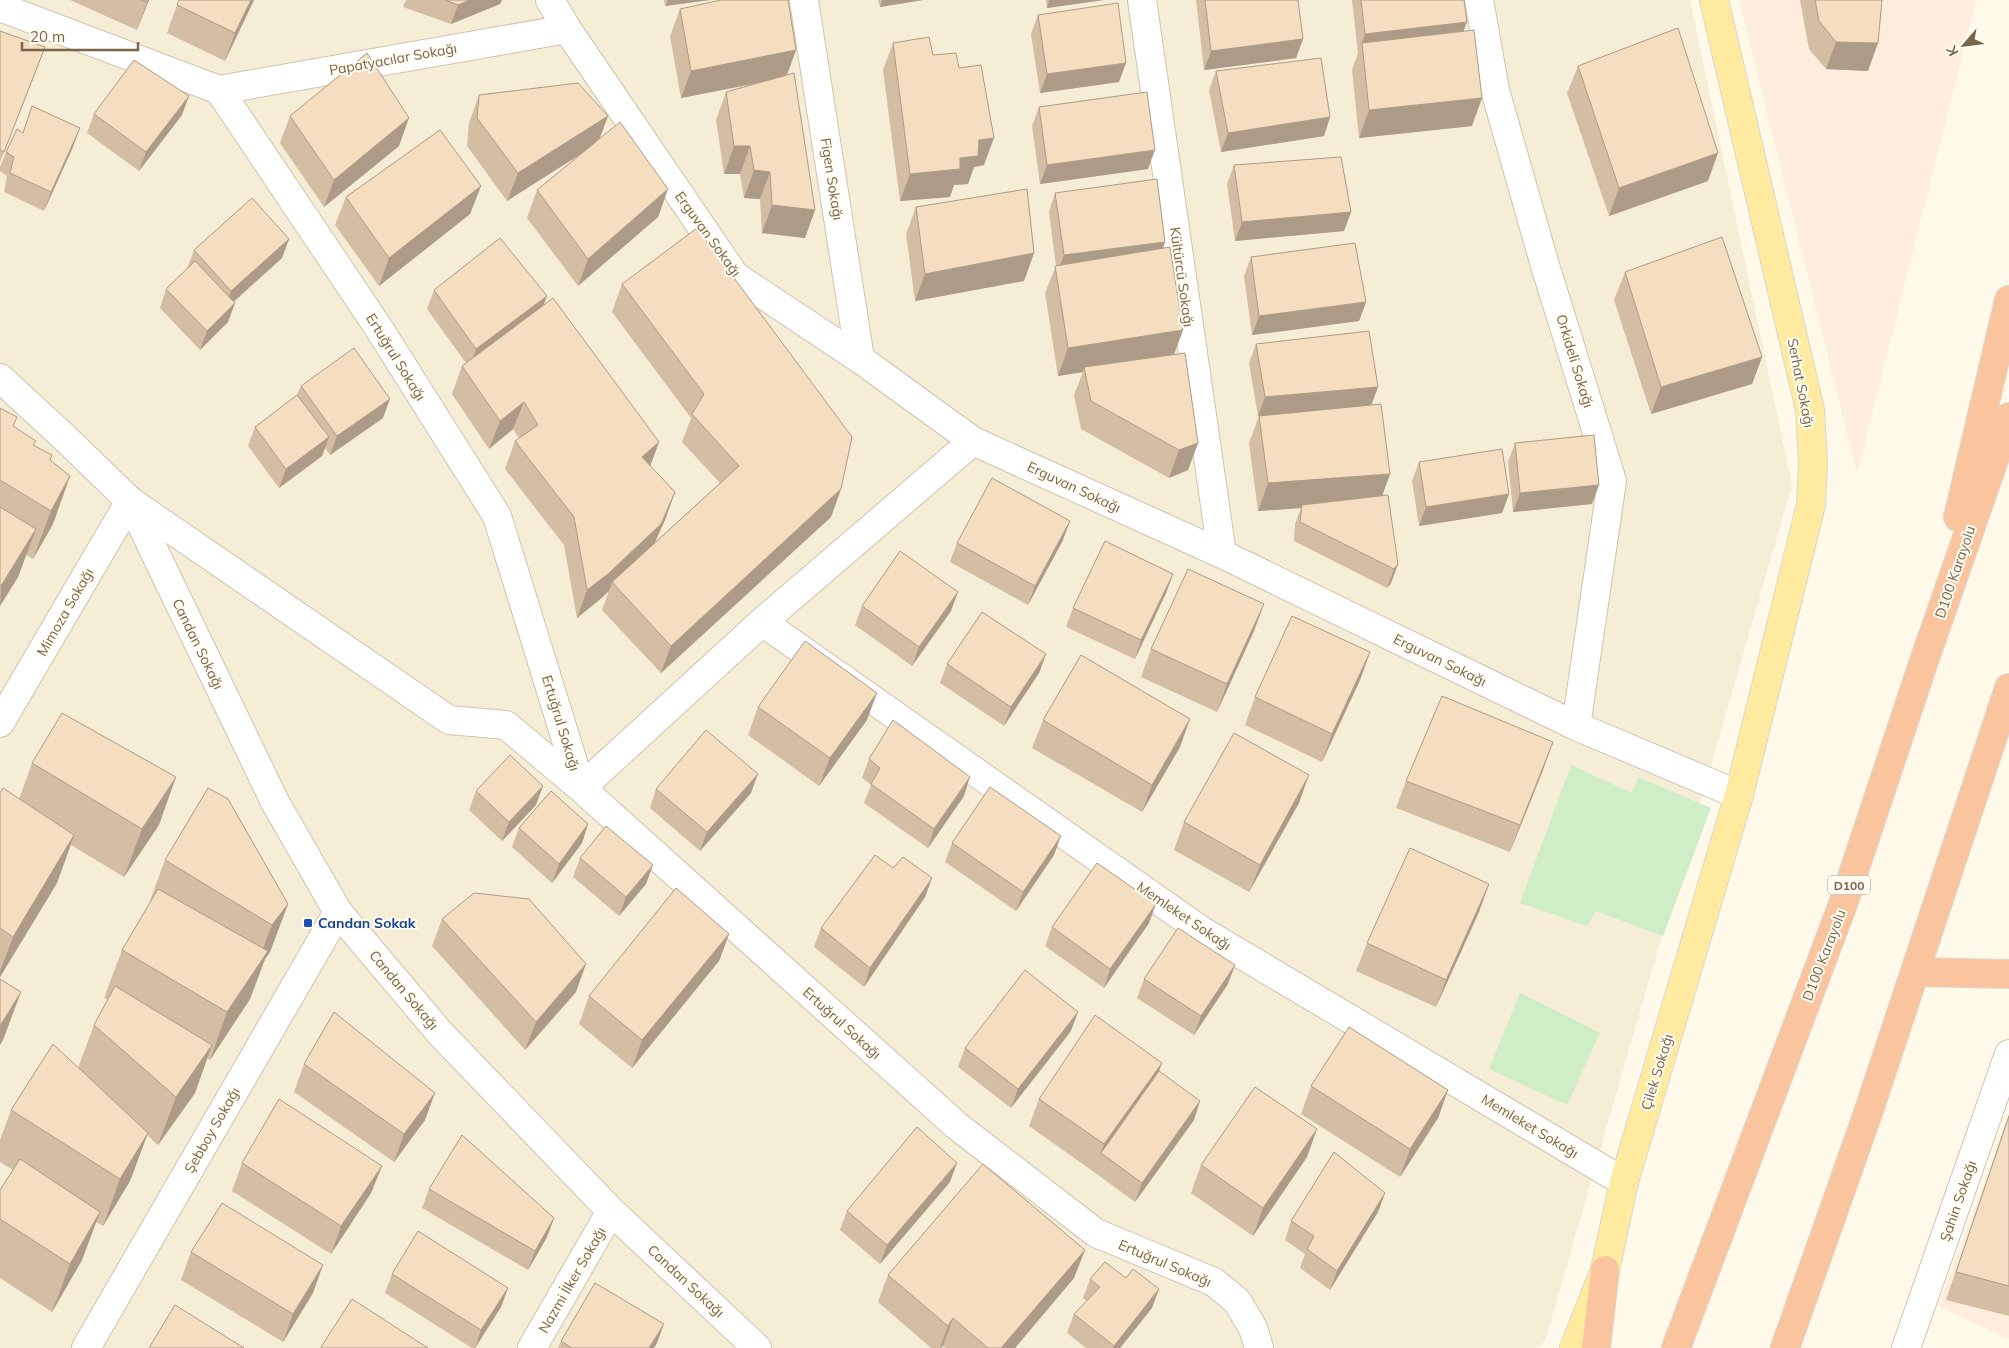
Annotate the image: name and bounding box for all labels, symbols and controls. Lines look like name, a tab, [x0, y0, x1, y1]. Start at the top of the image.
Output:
scale bar	[22, 20, 139, 52]
north arrow	[1939, 20, 1989, 70]
text: 20 m	[30, 27, 65, 46]
street label: Papatyacılar Sokağı	[328, 39, 458, 79]
text: K	[1942, 42, 1963, 59]
street label: Figen Sokağı	[817, 137, 847, 221]
street label: Erguvan Sokağı	[671, 188, 745, 280]
street label: Kültürcü Sokağı	[1166, 226, 1198, 328]
street label: Ertuğrul Sokağı	[362, 310, 430, 404]
street label: Orkideli Sokağı	[1552, 312, 1598, 410]
street label: Serhat Sokağı	[1784, 337, 1818, 429]
street label: Erguvan Sokağı	[1024, 457, 1124, 517]
street label: D100 Karayolu	[1931, 523, 1979, 621]
street label: Mimoza Sokağı	[32, 565, 98, 659]
street label: Candan Sokağı	[168, 596, 228, 692]
street label: Erguvan Sokağı	[1391, 630, 1489, 690]
street label: Ertuğrul Sokağı	[538, 673, 584, 773]
road number: D100	[1828, 876, 1870, 894]
street label: Memleket Sokağı	[1133, 878, 1235, 954]
street label: D100 Karayolu	[1798, 907, 1850, 1003]
place label: Candan Sokak	[318, 914, 416, 932]
marker: Candan Sokak	[302, 917, 314, 929]
street label: Candan Sokağı	[365, 946, 443, 1034]
street label: Ertuğrul Sokağı	[799, 983, 885, 1063]
street label: Çilek Sokağı	[1637, 1032, 1677, 1112]
street label: Şebboy Sokağı	[180, 1084, 244, 1176]
street label: Memleket Sokağı	[1478, 1090, 1582, 1162]
street label: Şahin Sokağı	[1936, 1158, 1980, 1244]
street label: Nazmi İlker Sokağı	[534, 1224, 610, 1336]
street label: Ertuğrul Sokağı	[1116, 1235, 1214, 1291]
street label: Candan Sokağı	[644, 1241, 728, 1321]

